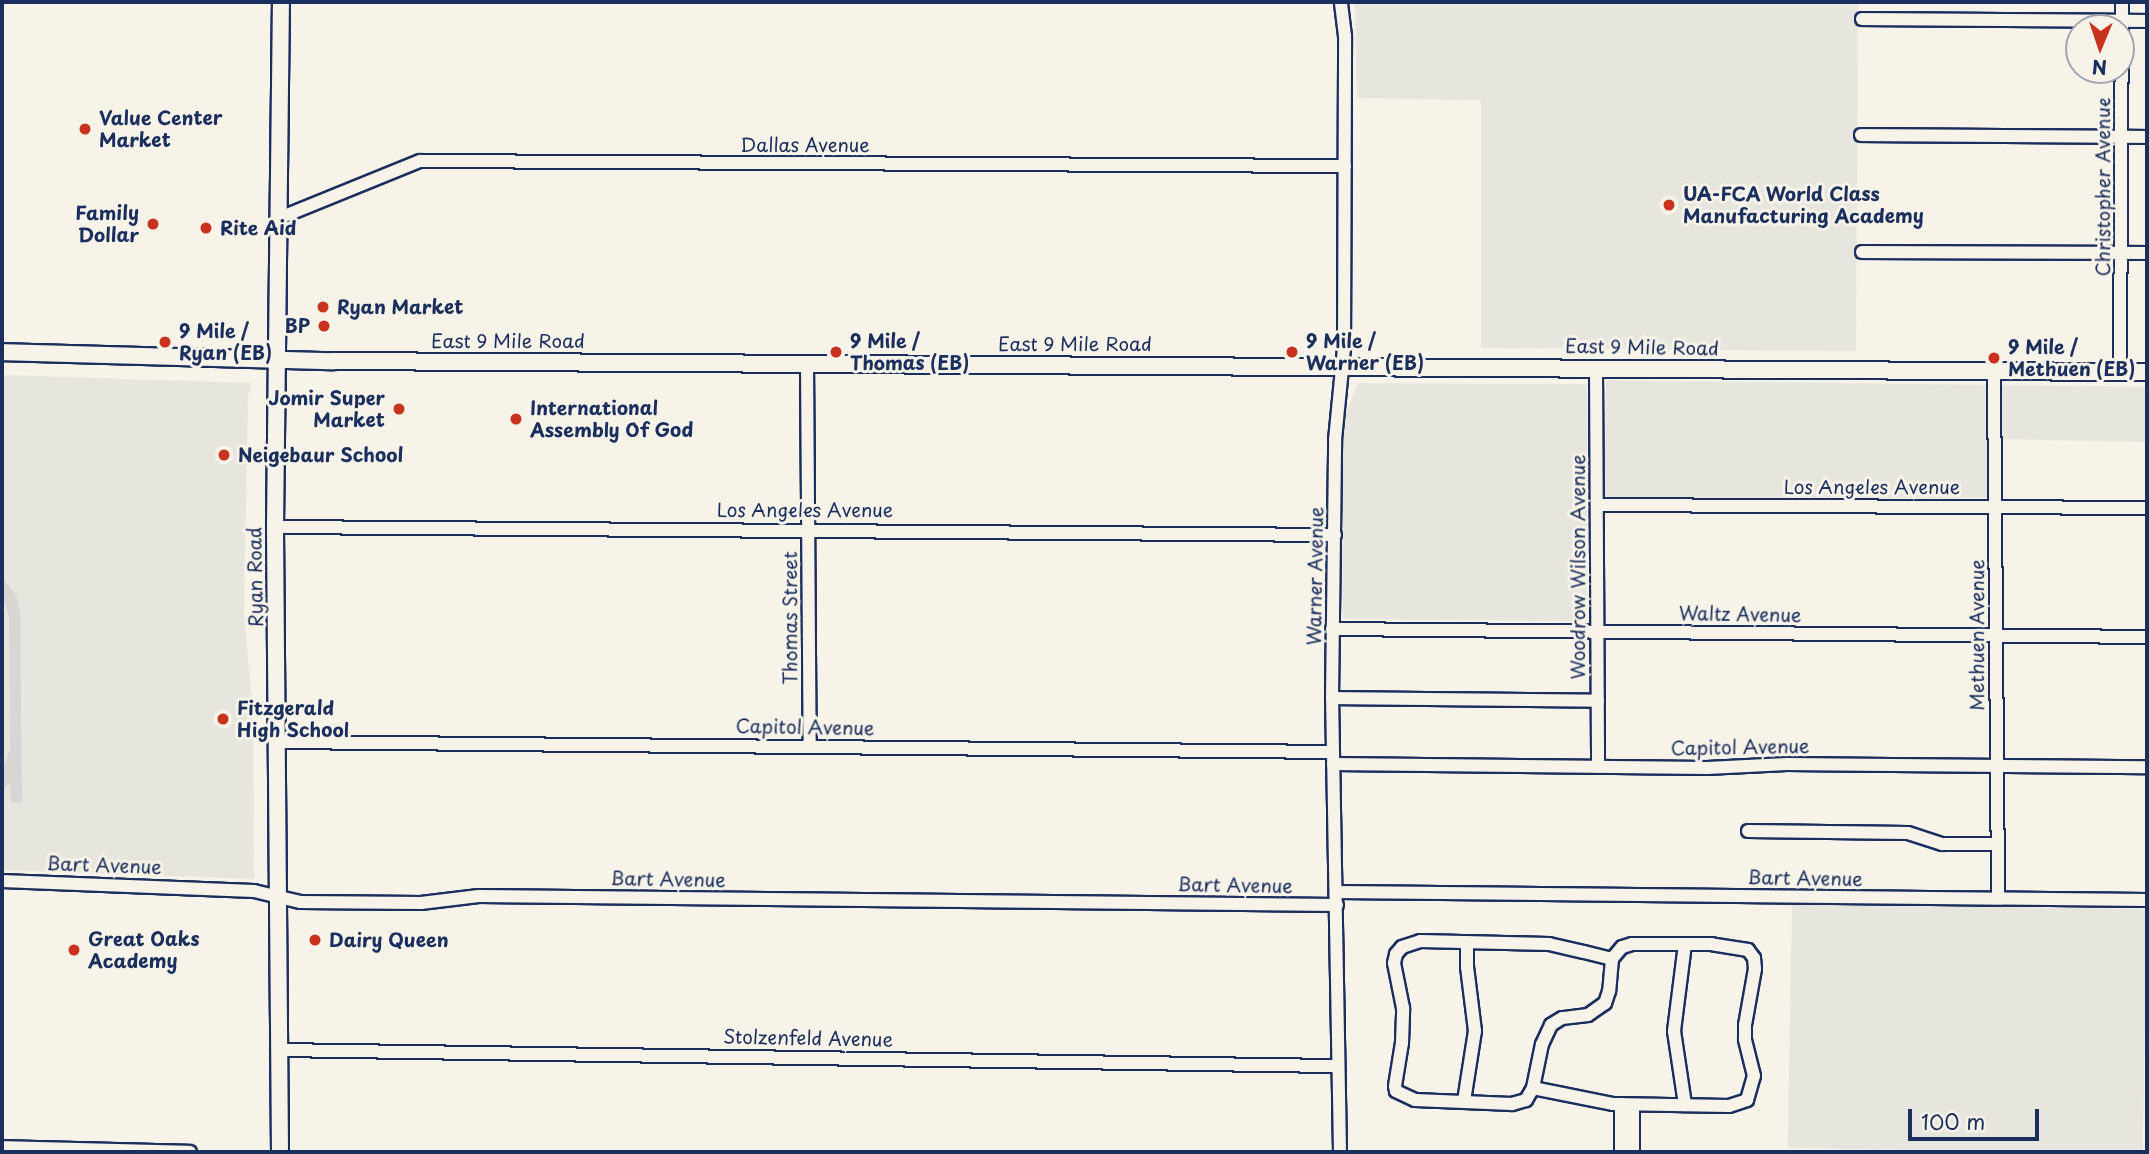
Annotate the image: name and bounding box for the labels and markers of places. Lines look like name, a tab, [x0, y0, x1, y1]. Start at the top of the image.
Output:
place label: Value Center Market	[99, 107, 223, 151]
marker: Value Center Market	[77, 121, 93, 137]
place label: UA-FCA World Class Manufacturing Academy	[1683, 183, 1925, 227]
marker: UA-FCA World Class Manufacturing Academy	[1661, 197, 1677, 213]
place label: Family Dollar	[75, 202, 139, 246]
marker: Family Dollar	[145, 216, 161, 232]
place label: Rite Aid	[220, 217, 297, 239]
marker: Rite Aid	[198, 220, 214, 236]
place label: Ryan Market	[337, 296, 463, 318]
marker: Ryan Market	[315, 299, 331, 315]
place label: BP	[285, 315, 310, 337]
marker: BP	[316, 318, 332, 334]
place label: 9 Mile / Ryan (EB)	[179, 320, 272, 364]
place label: 9 Mile / Thomas (EB)	[850, 330, 970, 374]
place label: 9 Mile / Warner (EB)	[1306, 330, 1425, 374]
marker: 9 Mile / Ryan (EB)	[157, 334, 173, 350]
place label: 9 Mile / Methuen (EB)	[2008, 336, 2136, 380]
marker: 9 Mile / Thomas (EB)	[828, 344, 844, 360]
marker: 9 Mile / Warner (EB)	[1284, 344, 1300, 360]
marker: 9 Mile / Methuen (EB)	[1986, 350, 2002, 366]
place label: Jomir Super Market	[268, 387, 385, 431]
place label: International Assembly Of God	[530, 397, 695, 441]
marker: Jomir Super Market	[391, 401, 407, 417]
marker: International Assembly Of God	[508, 411, 524, 427]
place label: Neigebaur School	[238, 444, 404, 466]
marker: Neigebaur School	[216, 447, 232, 463]
place label: Fitzgerald High School	[237, 697, 350, 741]
marker: Fitzgerald High School	[215, 711, 231, 727]
place label: Great Oaks Academy	[88, 928, 200, 972]
place label: Dairy Queen	[329, 929, 449, 951]
marker: Dairy Queen	[307, 932, 323, 948]
marker: Great Oaks Academy	[66, 942, 82, 958]

